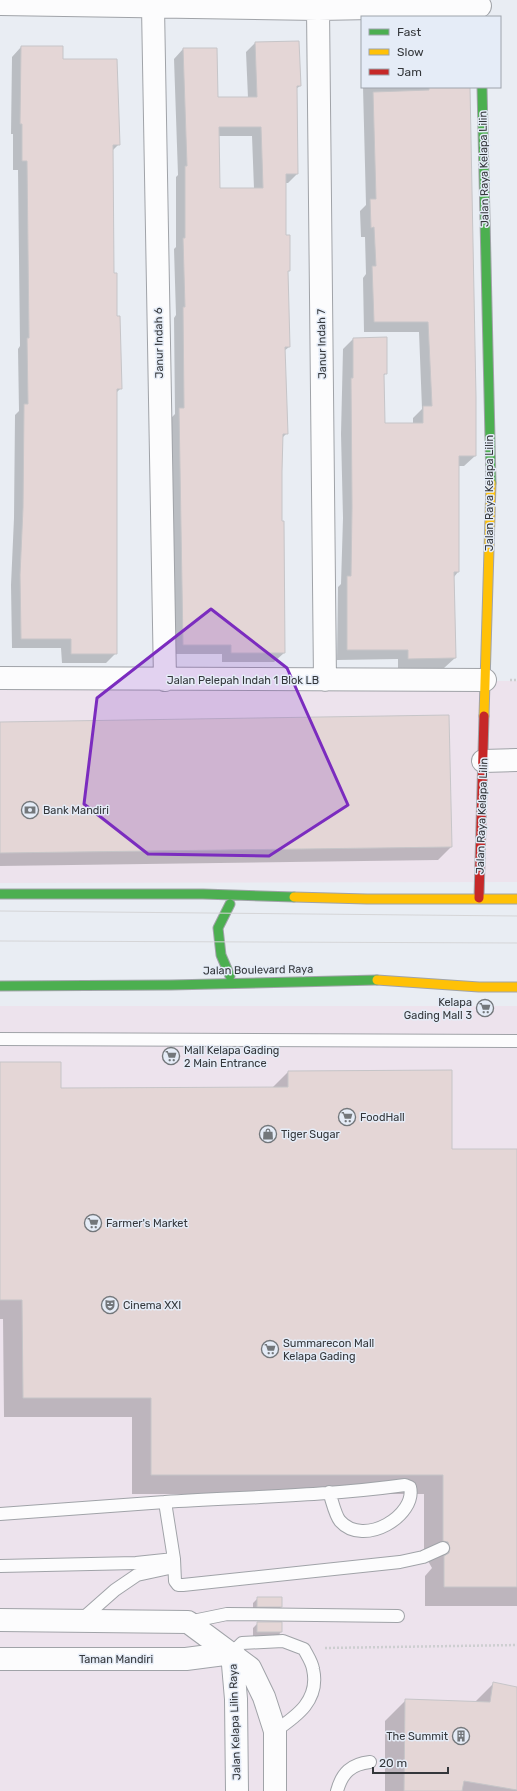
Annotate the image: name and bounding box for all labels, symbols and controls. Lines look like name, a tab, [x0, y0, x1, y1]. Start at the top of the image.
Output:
legend	[361, 16, 501, 88]
text: Fast	[397, 25, 421, 39]
text: Slow	[397, 45, 424, 59]
text: Jam	[397, 65, 422, 79]
street label: Jalan Raya Kelapa Lilin	[476, 111, 492, 227]
street label: Janur Indah 6	[152, 307, 166, 379]
street label: Janur Indah 7	[315, 308, 329, 379]
street label: Jalan Raya Kelapa Lilin	[483, 435, 496, 551]
street label: Jalan Pelepah Indah 1 Blok LB	[167, 674, 319, 687]
street label: Jalan Raya Kelapa Lilin	[473, 758, 491, 874]
bank icon: Bank Mandiri	[20, 800, 40, 820]
place label: Bank Mandiri	[43, 804, 109, 817]
street label: Jalan Boulevard Raya	[203, 963, 313, 977]
place label: Kelapa Gading Mall 3	[404, 996, 472, 1022]
supermarket icon: Kelapa Gading Mall 3	[475, 998, 495, 1018]
place label: Mall Kelapa Gading 2 Main Entrance	[184, 1044, 279, 1070]
supermarket icon: Mall Kelapa Gading 2 Main Entrance	[161, 1046, 181, 1066]
supermarket icon: FoodHall	[337, 1107, 357, 1127]
place label: FoodHall	[360, 1111, 405, 1124]
shop icon: Tiger Sugar	[258, 1124, 278, 1144]
place label: Tiger Sugar	[281, 1128, 340, 1141]
supermarket icon: Farmer's Market	[83, 1213, 103, 1233]
place label: Farmer's Market	[106, 1217, 188, 1230]
theatre icon: Cinema XXI	[100, 1295, 120, 1315]
place label: Cinema XXI	[123, 1299, 181, 1312]
place label: Summarecon Mall Kelapa Gading	[283, 1337, 374, 1363]
supermarket icon: Summarecon Mall Kelapa Gading	[260, 1339, 280, 1359]
street label: Taman Mandiri	[79, 1653, 153, 1666]
street label: Jalan Kelapa Lilin Raya	[226, 1664, 244, 1780]
building icon: The Summit	[451, 1726, 471, 1746]
place label: The Summit	[386, 1730, 449, 1743]
scale bar	[373, 1749, 448, 1775]
text: 20 m	[379, 1756, 407, 1770]

